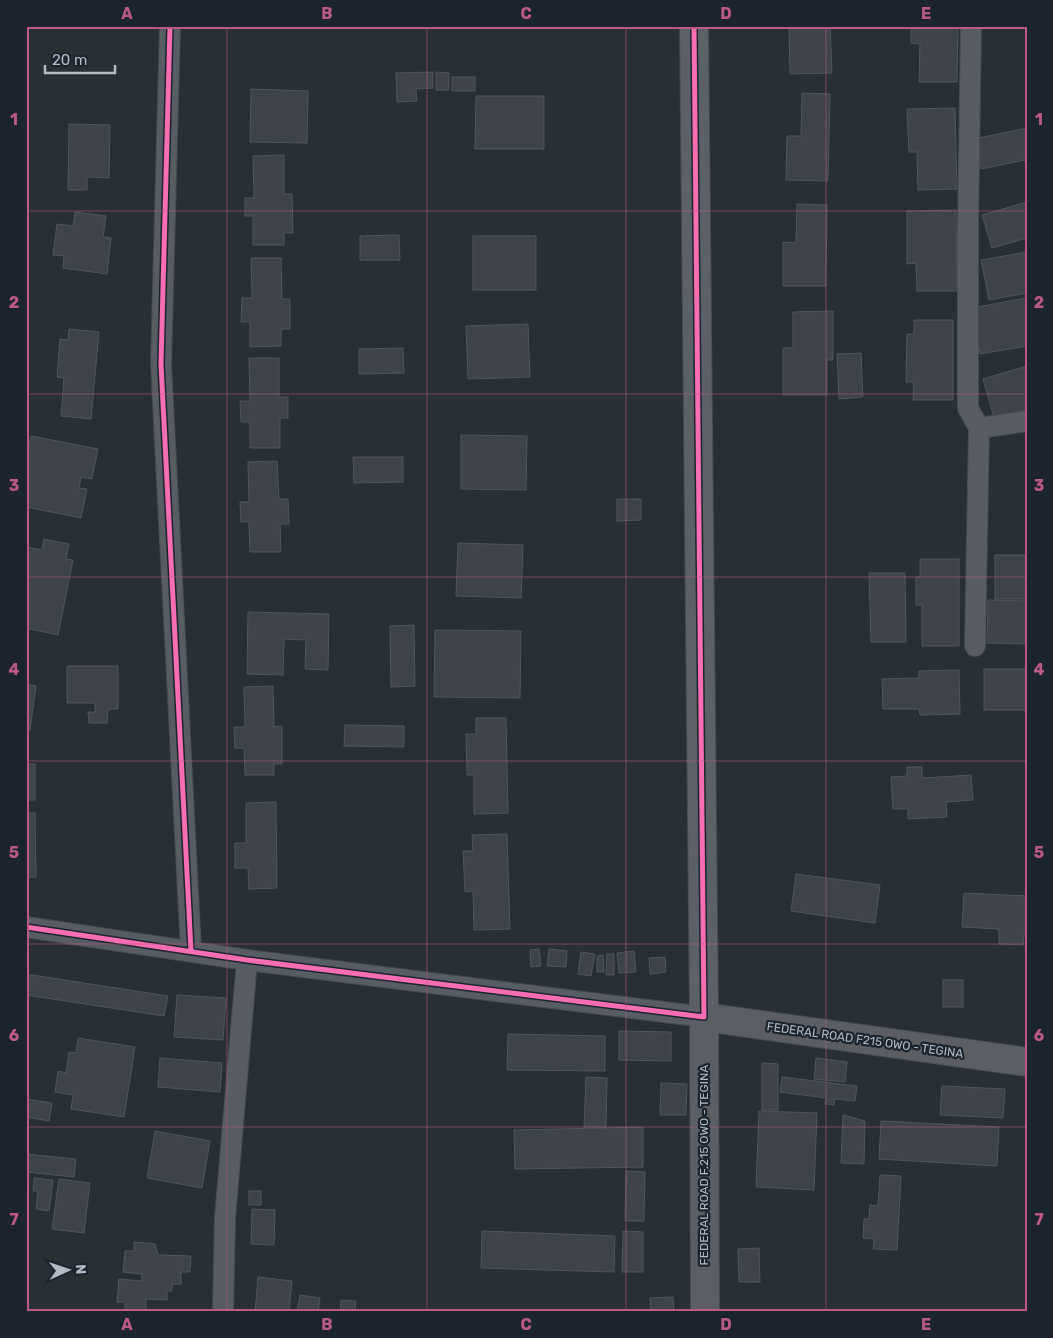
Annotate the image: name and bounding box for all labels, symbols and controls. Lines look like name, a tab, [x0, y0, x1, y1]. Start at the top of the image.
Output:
text: A	[121, 4, 133, 23]
text: B	[321, 4, 333, 23]
text: C	[520, 4, 532, 23]
text: D	[720, 4, 732, 23]
text: E	[921, 4, 931, 23]
scale bar	[45, 42, 115, 74]
text: 20 m	[52, 51, 87, 69]
text: 1	[10, 110, 18, 129]
text: 1	[1035, 110, 1043, 129]
text: 2	[9, 293, 19, 312]
text: 2	[1034, 293, 1044, 312]
text: 3	[9, 476, 19, 495]
text: 3	[1034, 476, 1044, 495]
text: 4	[9, 660, 20, 679]
text: 4	[1034, 660, 1045, 679]
text: 5	[9, 843, 19, 862]
text: 5	[1034, 843, 1044, 862]
street label: FEDERAL ROAD F215 OWO - TEGINA	[766, 1019, 964, 1061]
text: 6	[9, 1026, 19, 1045]
text: 6	[1034, 1026, 1044, 1045]
street label: FEDERAL ROAD F.215 OWO - TEGINA	[697, 1065, 711, 1265]
text: 7	[9, 1210, 19, 1229]
text: 7	[1034, 1210, 1044, 1229]
north arrow	[42, 1246, 92, 1296]
text: N	[72, 1264, 89, 1275]
text: A	[121, 1315, 133, 1334]
text: B	[321, 1315, 333, 1334]
text: C	[520, 1315, 532, 1334]
text: D	[720, 1315, 732, 1334]
text: E	[921, 1315, 931, 1334]

